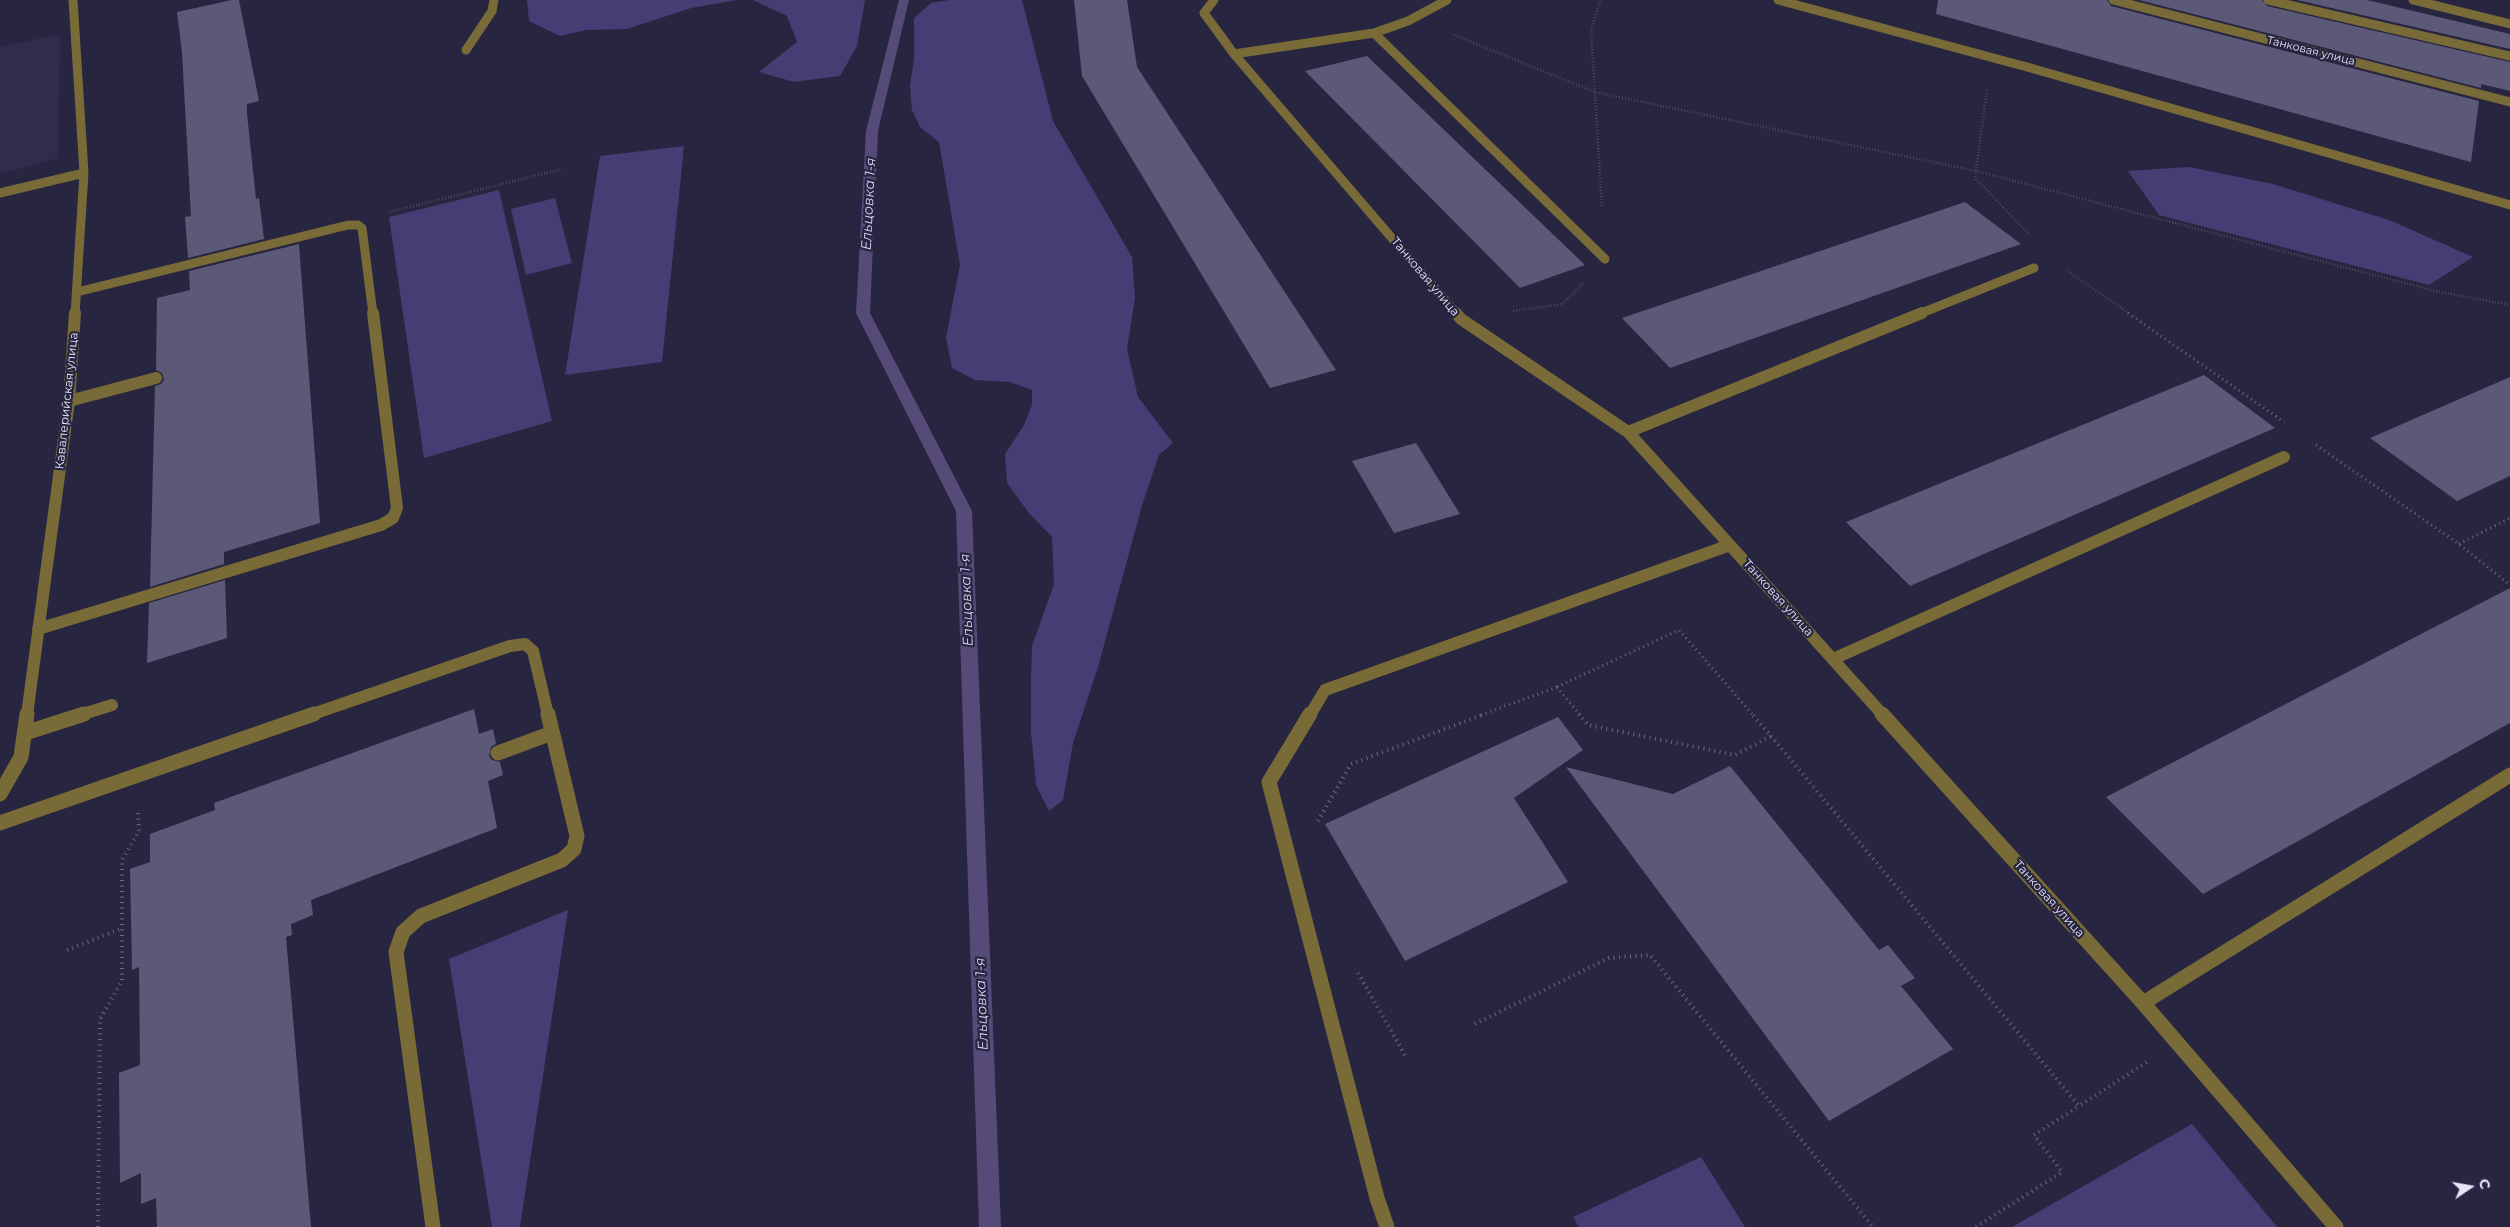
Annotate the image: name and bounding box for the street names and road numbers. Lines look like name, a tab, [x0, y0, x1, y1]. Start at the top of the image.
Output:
street label: Танковая улица	[2266, 34, 2356, 68]
street label: Танковая улица	[1388, 235, 1462, 319]
street label: Кавалерийская улица	[53, 332, 81, 470]
street label: Танковая улица	[1740, 557, 1816, 639]
street label: Танковая улица	[2011, 858, 2087, 940]

